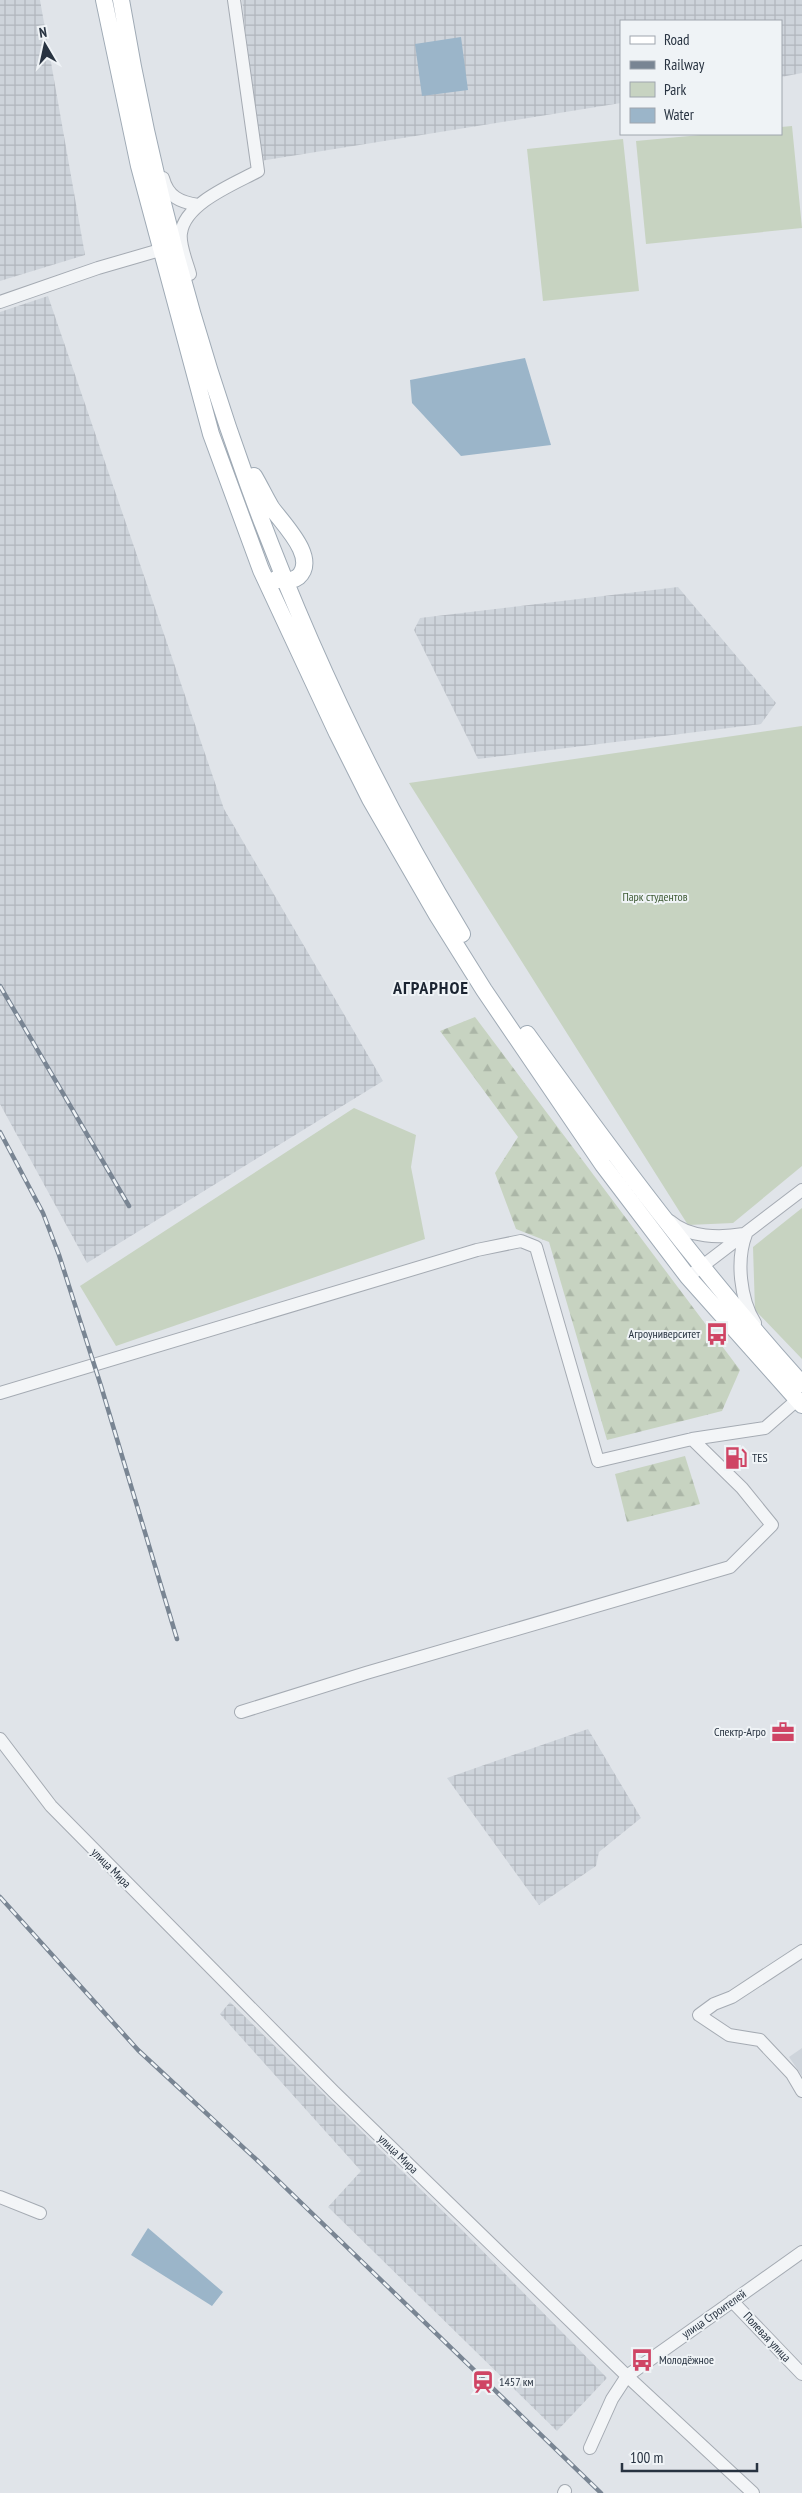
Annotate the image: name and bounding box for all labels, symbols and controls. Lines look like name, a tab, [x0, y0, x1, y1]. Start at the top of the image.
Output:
north arrow	[20, 20, 70, 70]
legend	[620, 20, 782, 135]
text: N	[38, 23, 48, 42]
text: Road	[664, 30, 690, 49]
text: Railway	[664, 55, 705, 74]
text: Park	[664, 80, 686, 99]
text: Water	[664, 105, 695, 124]
park label: Парк студентов	[622, 889, 688, 904]
district label: АГРАРНОЕ	[392, 976, 469, 999]
bus stop icon: Агроуниверситет	[704, 1321, 730, 1347]
place label: Агроуниверситет	[628, 1326, 700, 1341]
fuel station icon: TES	[723, 1445, 749, 1471]
place label: TES	[752, 1450, 768, 1465]
office icon: Спектр-Агро	[770, 1719, 796, 1745]
place label: Спектр-Агро	[714, 1724, 766, 1739]
street label: улица Мира	[88, 1845, 135, 1891]
street label: улица Мира	[375, 2131, 422, 2177]
street label: улица Строителей	[679, 2286, 749, 2341]
street label: Полевая улица	[740, 2309, 794, 2365]
bus stop icon: Молодёжное	[629, 2347, 655, 2373]
place label: Молодёжное	[659, 2352, 714, 2367]
station icon: 1457 км	[470, 2369, 496, 2395]
place label: 1457 км	[499, 2374, 534, 2389]
scale bar	[622, 2440, 757, 2472]
text: 100 m	[630, 2448, 663, 2467]

